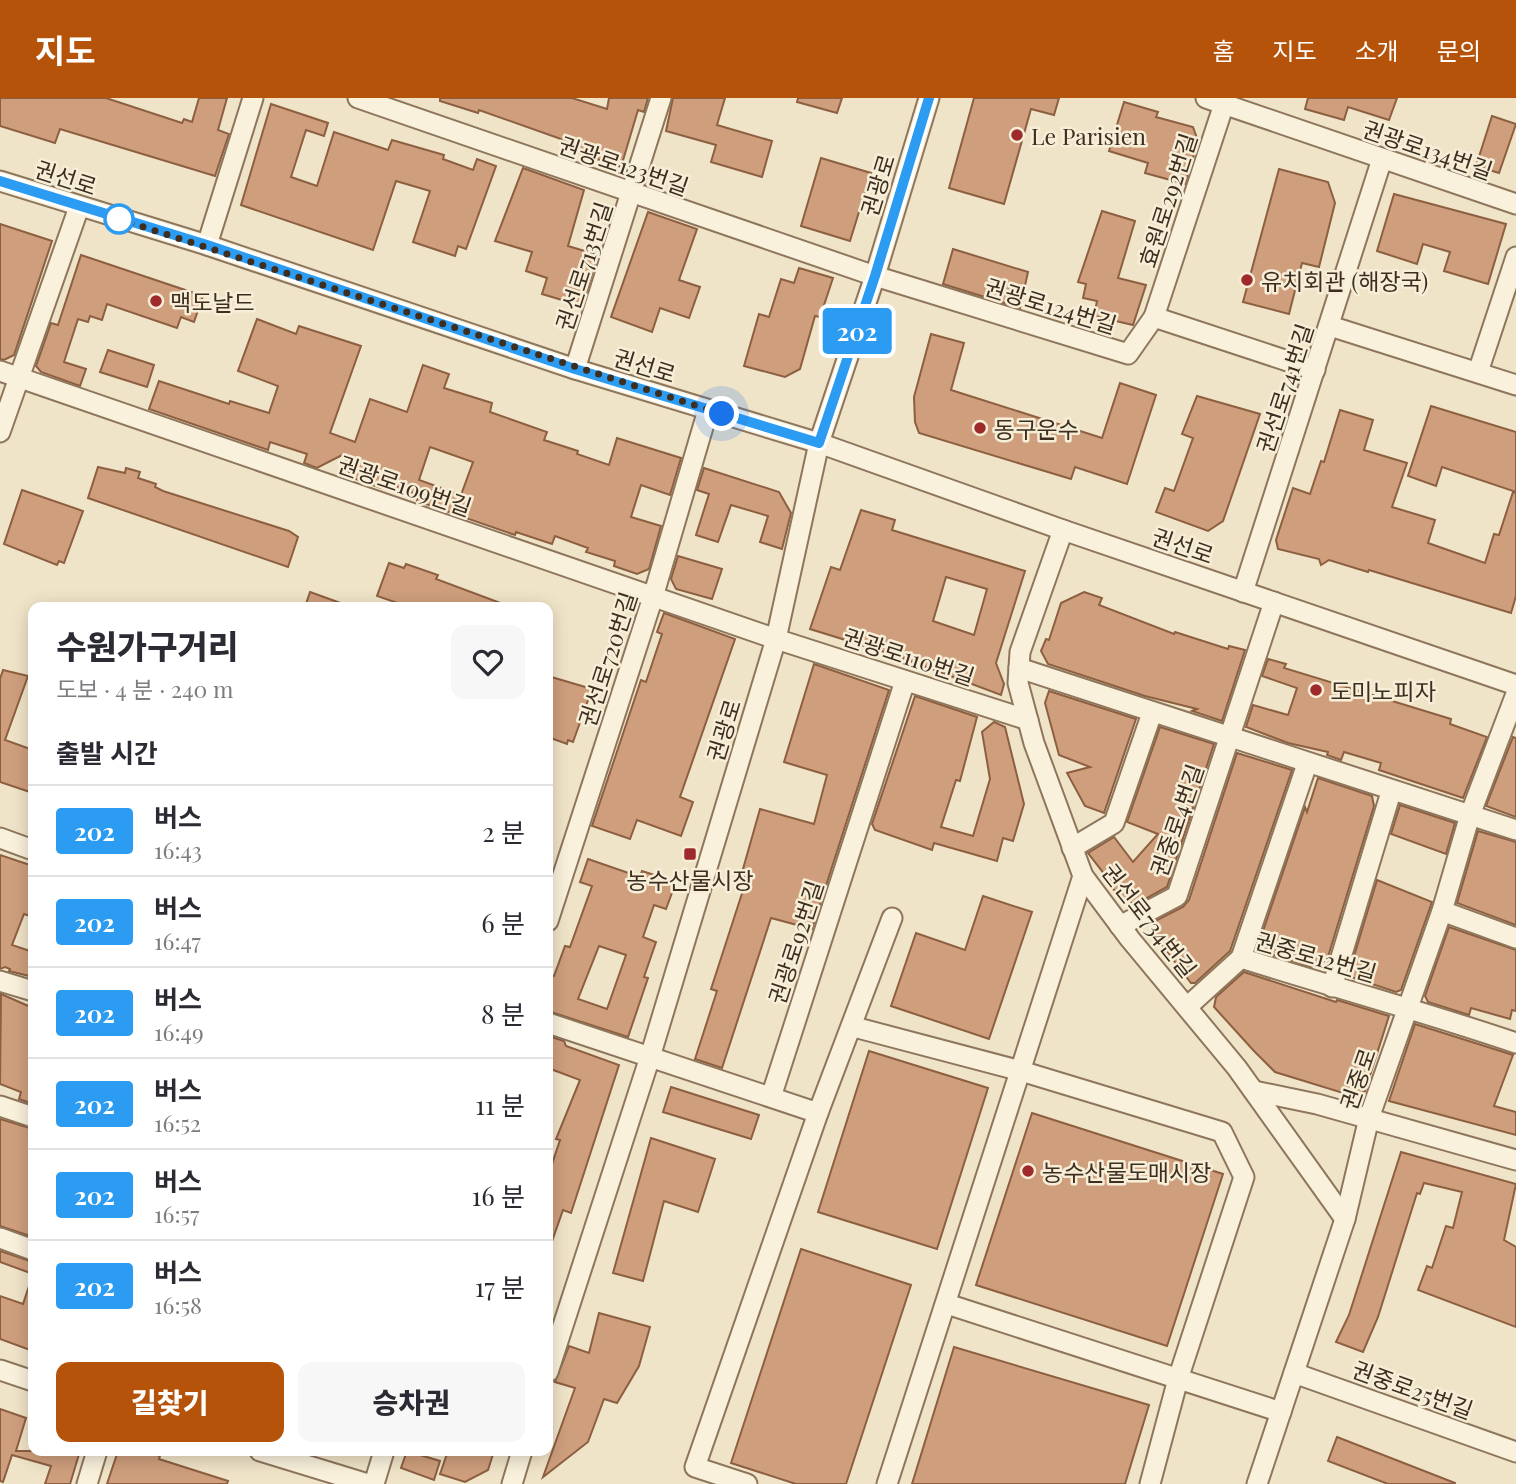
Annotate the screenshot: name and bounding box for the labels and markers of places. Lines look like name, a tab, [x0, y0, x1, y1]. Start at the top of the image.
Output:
place label: Le Parisien	[1031, 120, 1146, 151]
marker: Le Parisien	[1009, 127, 1025, 143]
unlabelled marker	[104, 204, 134, 234]
place label: 유치회관 (해장국)	[1261, 265, 1428, 296]
marker: 유치회관 (해장국)	[1239, 272, 1255, 288]
place label: 맥도날드	[170, 286, 255, 317]
marker: 맥도날드	[148, 293, 164, 309]
place label: 동구운수	[994, 413, 1079, 444]
marker: 동구운수	[972, 420, 988, 436]
place label: 도미노피자	[1330, 675, 1436, 706]
marker: 도미노피자	[1308, 682, 1324, 698]
marker: 농수산물시장	[682, 846, 698, 862]
place label: 농수산물시장	[627, 864, 753, 895]
place label: 농수산물도매시장	[1042, 1156, 1211, 1187]
marker: 농수산물도매시장	[1020, 1163, 1036, 1179]

